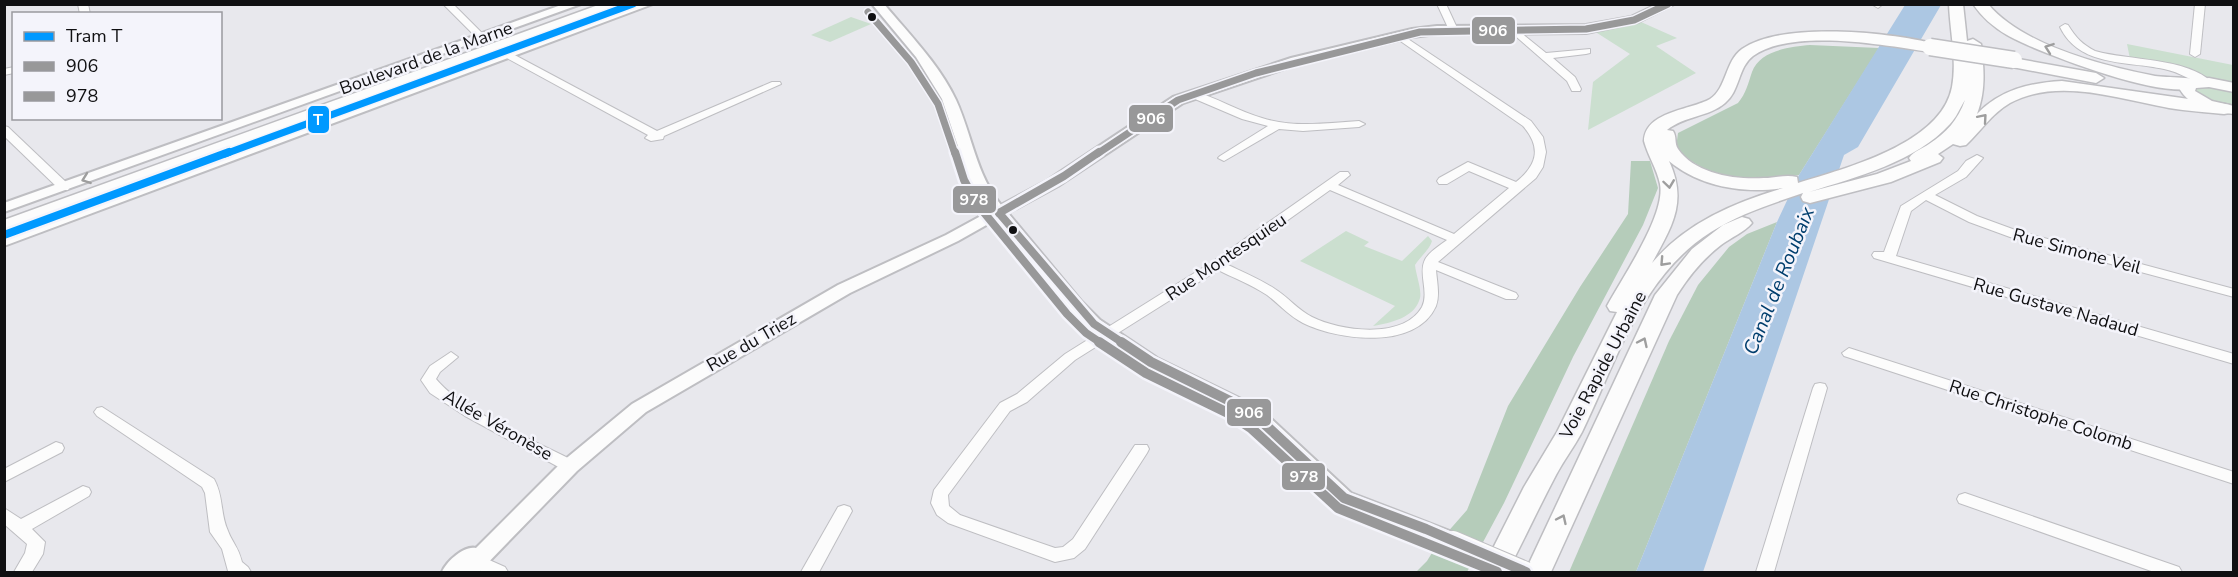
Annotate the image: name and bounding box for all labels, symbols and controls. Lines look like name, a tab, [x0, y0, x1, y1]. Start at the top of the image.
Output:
unlabelled marker	[866, 11, 878, 23]
legend	[12, 12, 222, 120]
street label: Boulevard de la Marne	[336, 16, 516, 100]
line badge: 906	[1471, 16, 1516, 45]
text: 906	[1479, 20, 1507, 42]
text: Tram T	[66, 24, 122, 48]
one-way arrow	[2044, 43, 2054, 56]
text: 906	[66, 54, 98, 78]
text: 978	[66, 84, 98, 108]
line badge: 906	[1128, 104, 1174, 133]
line badge: T	[307, 105, 330, 134]
text: 906	[1137, 108, 1165, 130]
text: T	[313, 109, 323, 131]
one-way arrow	[1976, 115, 1987, 125]
one-way arrow	[81, 172, 92, 185]
one-way arrow	[1662, 179, 1674, 188]
line badge: 978	[952, 185, 997, 214]
text: 978	[960, 189, 988, 211]
water label: Canal de Roubaix	[1737, 203, 1821, 359]
street label: Rue Montesquieu	[1161, 208, 1291, 306]
street label: Rue Simone Veil	[2010, 222, 2144, 280]
unlabelled marker	[1007, 224, 1019, 236]
one-way arrow	[1660, 255, 1671, 265]
street label: Rue Gustave Nadaud	[1971, 272, 2141, 342]
street label: Voie Rapide Urbaine	[1553, 287, 1652, 444]
street label: Rue du Triez	[702, 307, 800, 377]
one-way arrow	[1636, 338, 1648, 349]
street label: Rue Christophe Colomb	[1946, 374, 2136, 456]
street label: Allée Véronèse	[439, 384, 557, 466]
line badge: 906	[1226, 398, 1272, 427]
text: 906	[1235, 402, 1263, 424]
line badge: 978	[1281, 462, 1326, 491]
text: 978	[1290, 466, 1318, 488]
one-way arrow	[1555, 515, 1567, 526]

